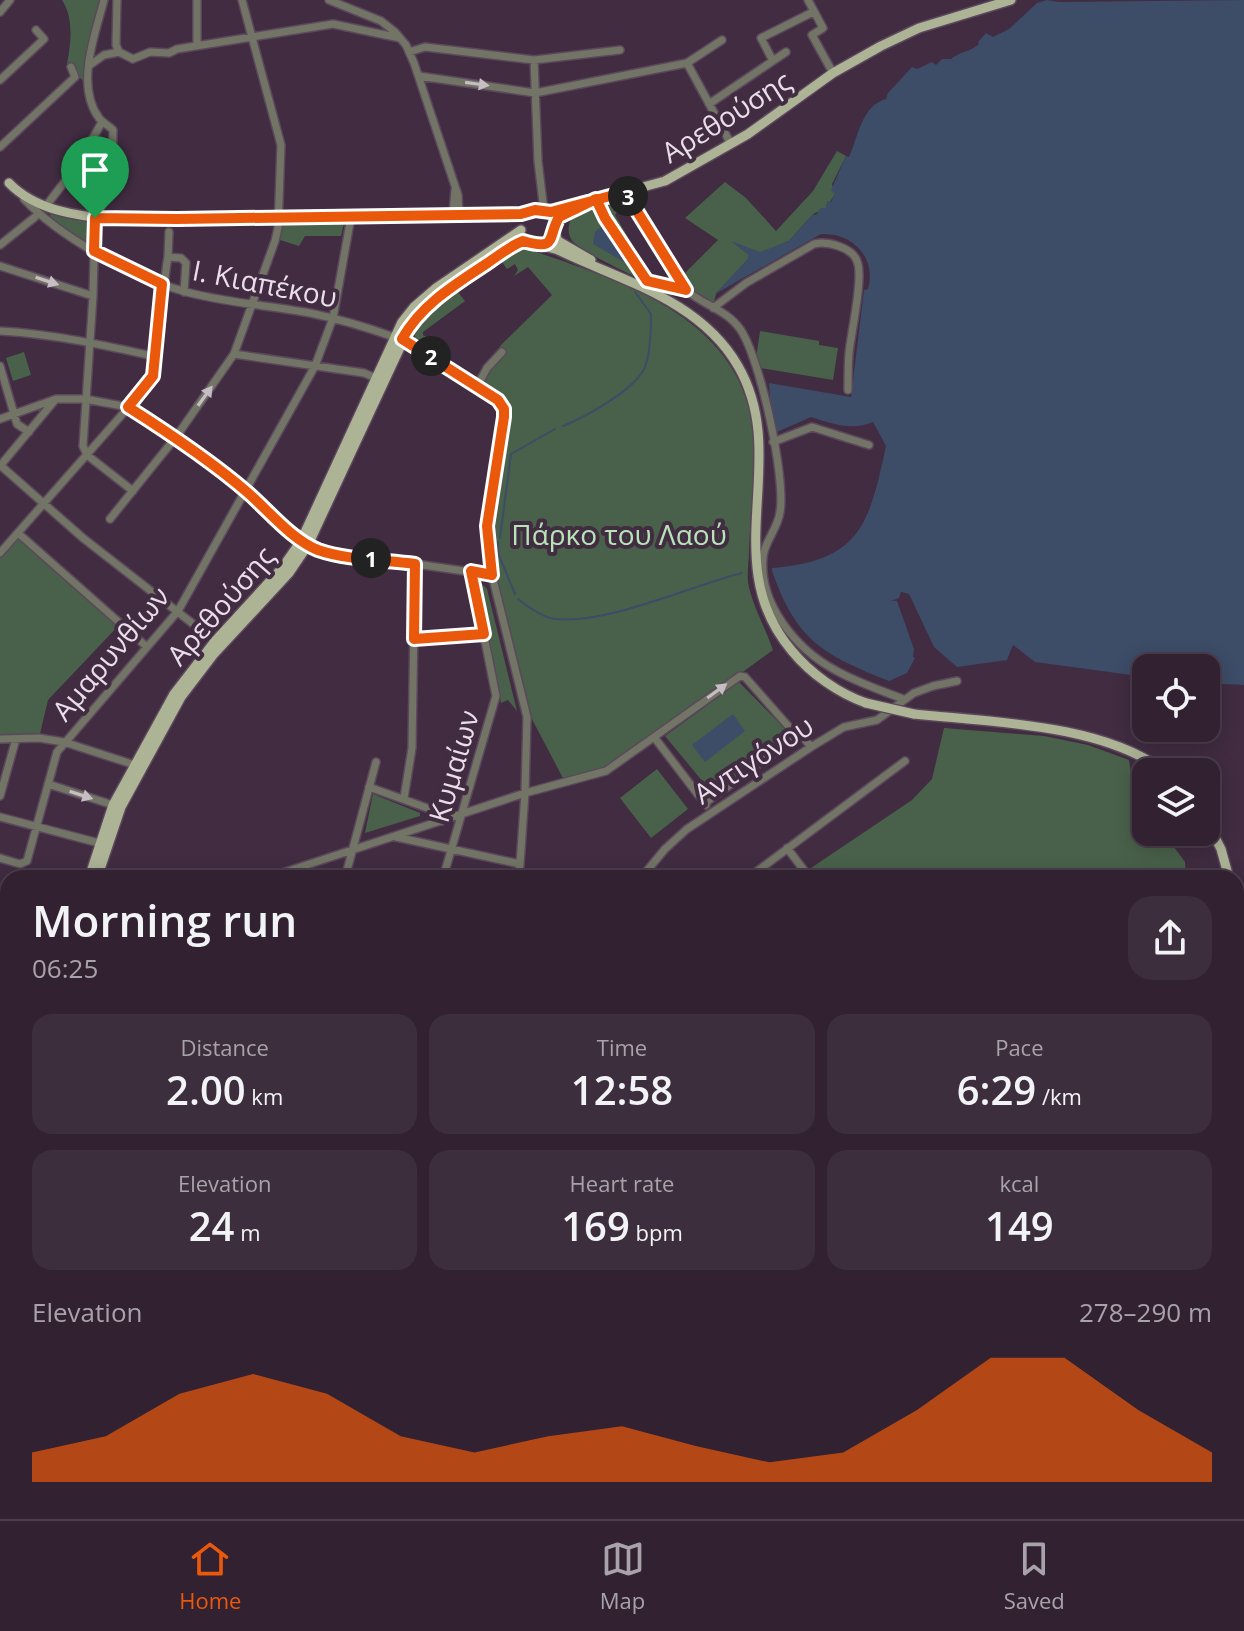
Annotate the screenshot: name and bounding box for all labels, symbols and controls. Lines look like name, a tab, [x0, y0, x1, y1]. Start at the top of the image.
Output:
street label: Αρεθούσης	[654, 61, 798, 171]
one-way arrow	[464, 78, 489, 91]
pin	[61, 136, 129, 218]
icon: arrive	[73, 148, 117, 192]
pin: 3	[608, 176, 648, 216]
text: 3	[622, 181, 634, 211]
street label: Ι. Κιαπέκου	[190, 250, 340, 316]
one-way arrow	[35, 275, 59, 288]
pin: 2	[411, 336, 451, 376]
text: 2	[425, 341, 437, 371]
one-way arrow	[197, 385, 212, 406]
park label: Πάρκο του Λαού	[511, 515, 727, 553]
street label: Αρεθούσης	[158, 537, 282, 673]
pin: 1	[351, 538, 391, 578]
text: 1	[365, 543, 377, 573]
street label: Αμαρυνθίων	[43, 578, 177, 728]
map controls	[1132, 654, 1220, 846]
button: locate	[1132, 654, 1220, 742]
one-way arrow	[706, 684, 727, 700]
street label: Κυμαίων	[419, 706, 487, 826]
street label: Αντιγόνου	[686, 706, 820, 812]
button: layers	[1132, 758, 1220, 846]
one-way arrow	[69, 789, 93, 801]
text: Morning run	[32, 890, 297, 950]
button: share	[1128, 896, 1212, 980]
text: 06:25	[32, 950, 98, 986]
text: Distance	[180, 1032, 269, 1062]
text: Time	[597, 1032, 647, 1062]
text: Pace	[995, 1032, 1044, 1062]
text: 2.00	[166, 1062, 246, 1117]
text: 12:58	[571, 1062, 673, 1117]
text: 6:29	[957, 1062, 1036, 1117]
text: km	[246, 1081, 283, 1111]
text: /km	[1036, 1081, 1082, 1111]
text: Elevation	[178, 1168, 271, 1198]
text: Heart rate	[570, 1168, 674, 1198]
text: kcal	[999, 1168, 1039, 1198]
text: 24	[189, 1198, 234, 1253]
text: 169	[561, 1198, 630, 1253]
text: 149	[985, 1198, 1054, 1253]
text: m	[234, 1217, 261, 1247]
text: bpm	[630, 1217, 683, 1247]
text: Elevation	[32, 1294, 142, 1330]
text: 278–290 m	[1079, 1294, 1212, 1330]
tab: Home	[179, 1537, 241, 1615]
tab: Map	[600, 1537, 645, 1615]
tab: Saved	[1004, 1537, 1065, 1615]

